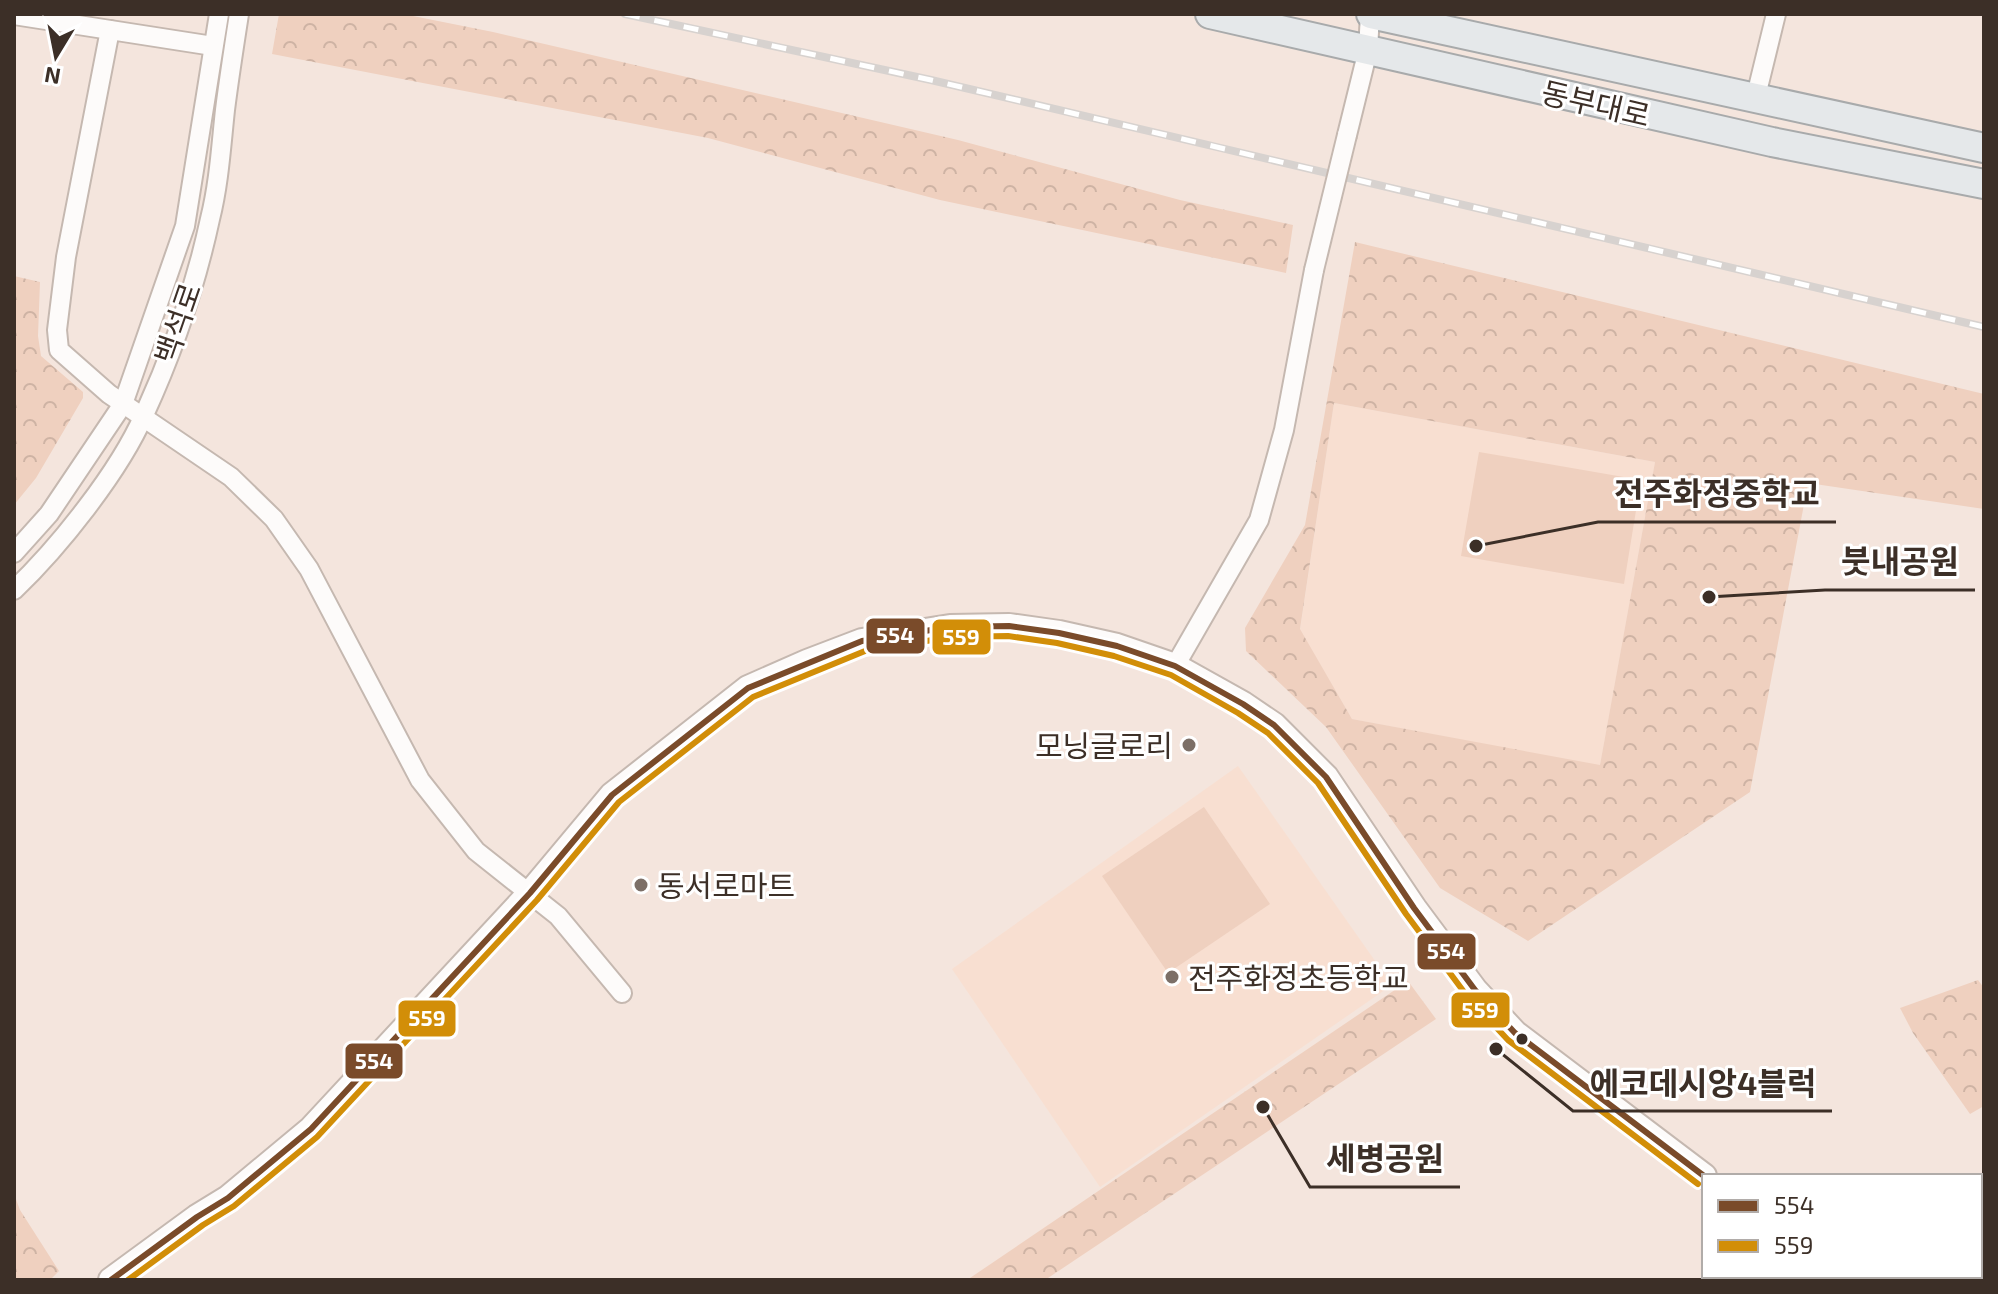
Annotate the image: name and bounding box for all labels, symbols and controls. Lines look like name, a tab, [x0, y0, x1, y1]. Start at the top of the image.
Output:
north arrow	[16, 16, 96, 96]
text: N	[42, 62, 62, 91]
street label: 동부대로	[1538, 73, 1654, 133]
street label: 백석로	[147, 278, 207, 368]
callout: 전주화정중학교	[1598, 466, 1836, 522]
text: 전주화정중학교	[1614, 473, 1820, 511]
callout: 붓내공원	[1825, 534, 1975, 590]
text: 붓내공원	[1841, 541, 1959, 579]
line badge: 554	[865, 617, 926, 655]
line badge: 559	[931, 618, 992, 656]
text: 554	[876, 621, 914, 647]
text: 559	[942, 623, 980, 649]
place label: 모닝글로리	[1035, 727, 1173, 763]
marker: 모닝글로리	[1180, 736, 1198, 754]
place label: 동서로마트	[657, 867, 795, 903]
marker: 동서로마트	[632, 876, 650, 894]
line badge: 554	[1416, 932, 1477, 971]
text: 554	[1427, 937, 1465, 963]
place label: 전주화정초등학교	[1188, 959, 1409, 995]
marker: 전주화정초등학교	[1163, 968, 1181, 986]
line badge: 559	[1450, 991, 1511, 1029]
text: 559	[1461, 996, 1499, 1022]
line badge: 559	[397, 999, 457, 1038]
text: 559	[408, 1004, 446, 1030]
unlabelled marker	[1514, 1031, 1530, 1047]
line badge: 554	[344, 1042, 404, 1080]
text: 554	[355, 1047, 393, 1073]
callout: 에코데시앙4블럭	[1573, 1055, 1832, 1111]
text: 에코데시앙4블럭	[1590, 1063, 1816, 1101]
callout: 세병공원	[1310, 1131, 1460, 1187]
text: 세병공원	[1326, 1138, 1444, 1176]
legend	[1702, 1174, 1982, 1278]
text: 554	[1774, 1190, 1815, 1219]
text: 559	[1774, 1230, 1813, 1259]

